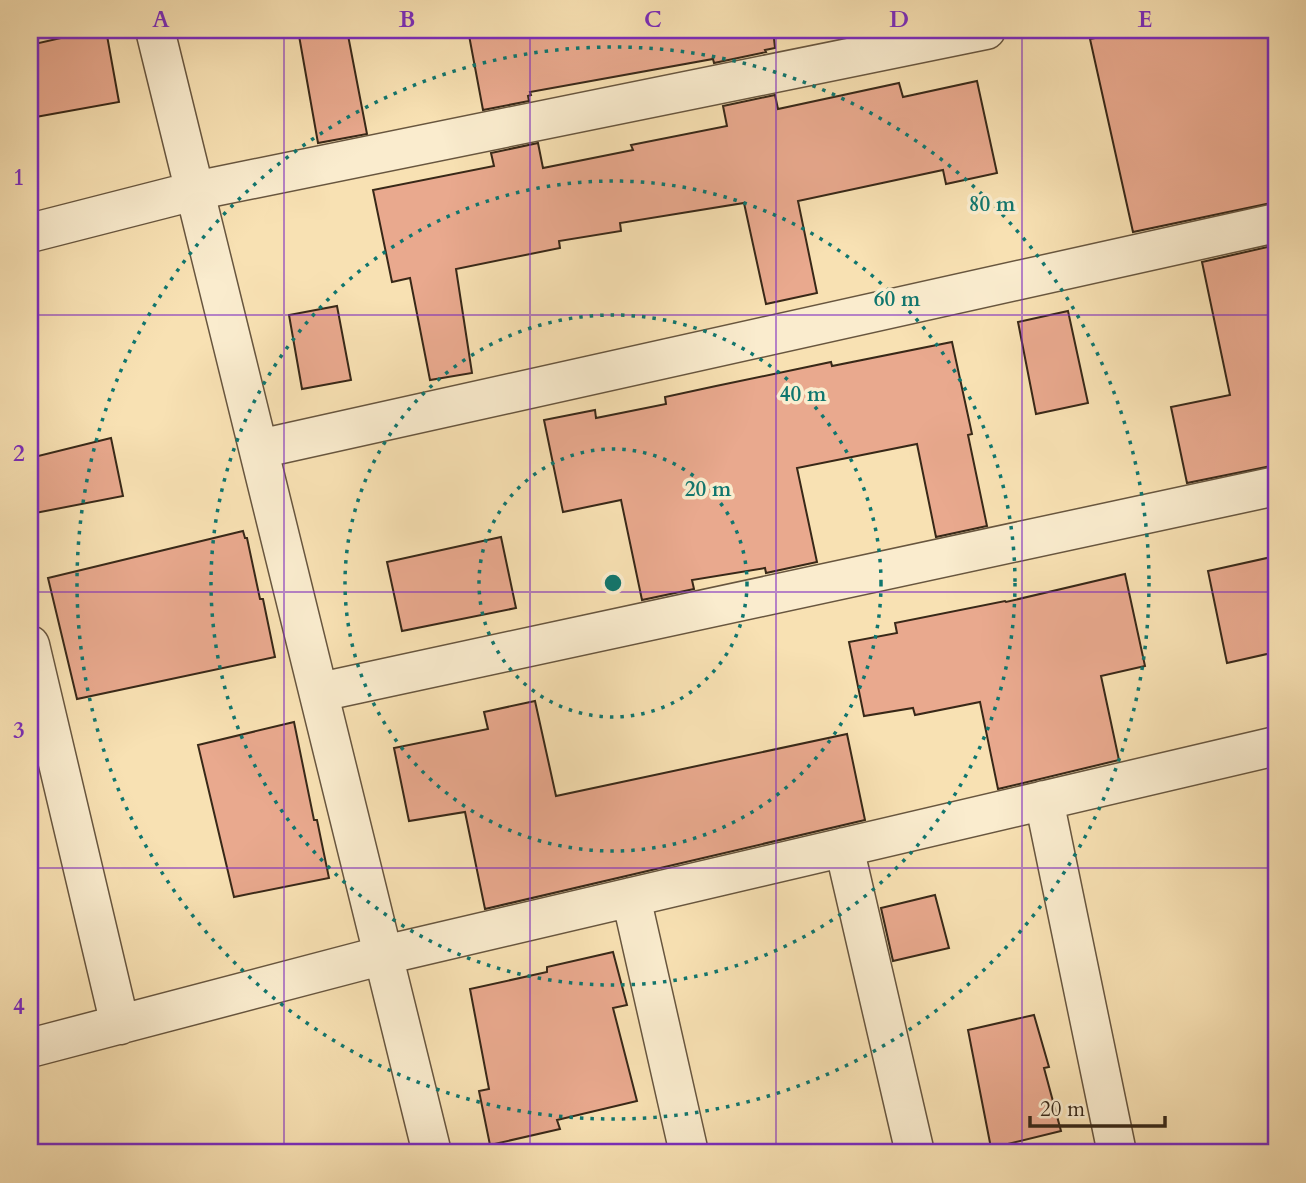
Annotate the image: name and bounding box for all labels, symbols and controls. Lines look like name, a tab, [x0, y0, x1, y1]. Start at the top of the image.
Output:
text: A	[152, 4, 170, 35]
text: B	[399, 4, 415, 35]
text: C	[644, 4, 662, 35]
text: D	[889, 4, 909, 35]
text: E	[1138, 4, 1152, 35]
text: 1	[13, 162, 25, 193]
text: 80 m	[969, 190, 1016, 219]
text: 60 m	[874, 285, 921, 314]
text: 40 m	[780, 380, 827, 409]
text: 2	[13, 438, 25, 469]
text: 20 m	[685, 475, 732, 504]
centre of rings	[601, 571, 625, 595]
text: 3	[13, 715, 25, 746]
text: 4	[13, 991, 25, 1022]
scale bar	[1030, 1085, 1164, 1129]
text: 20 m	[1040, 1095, 1085, 1124]

